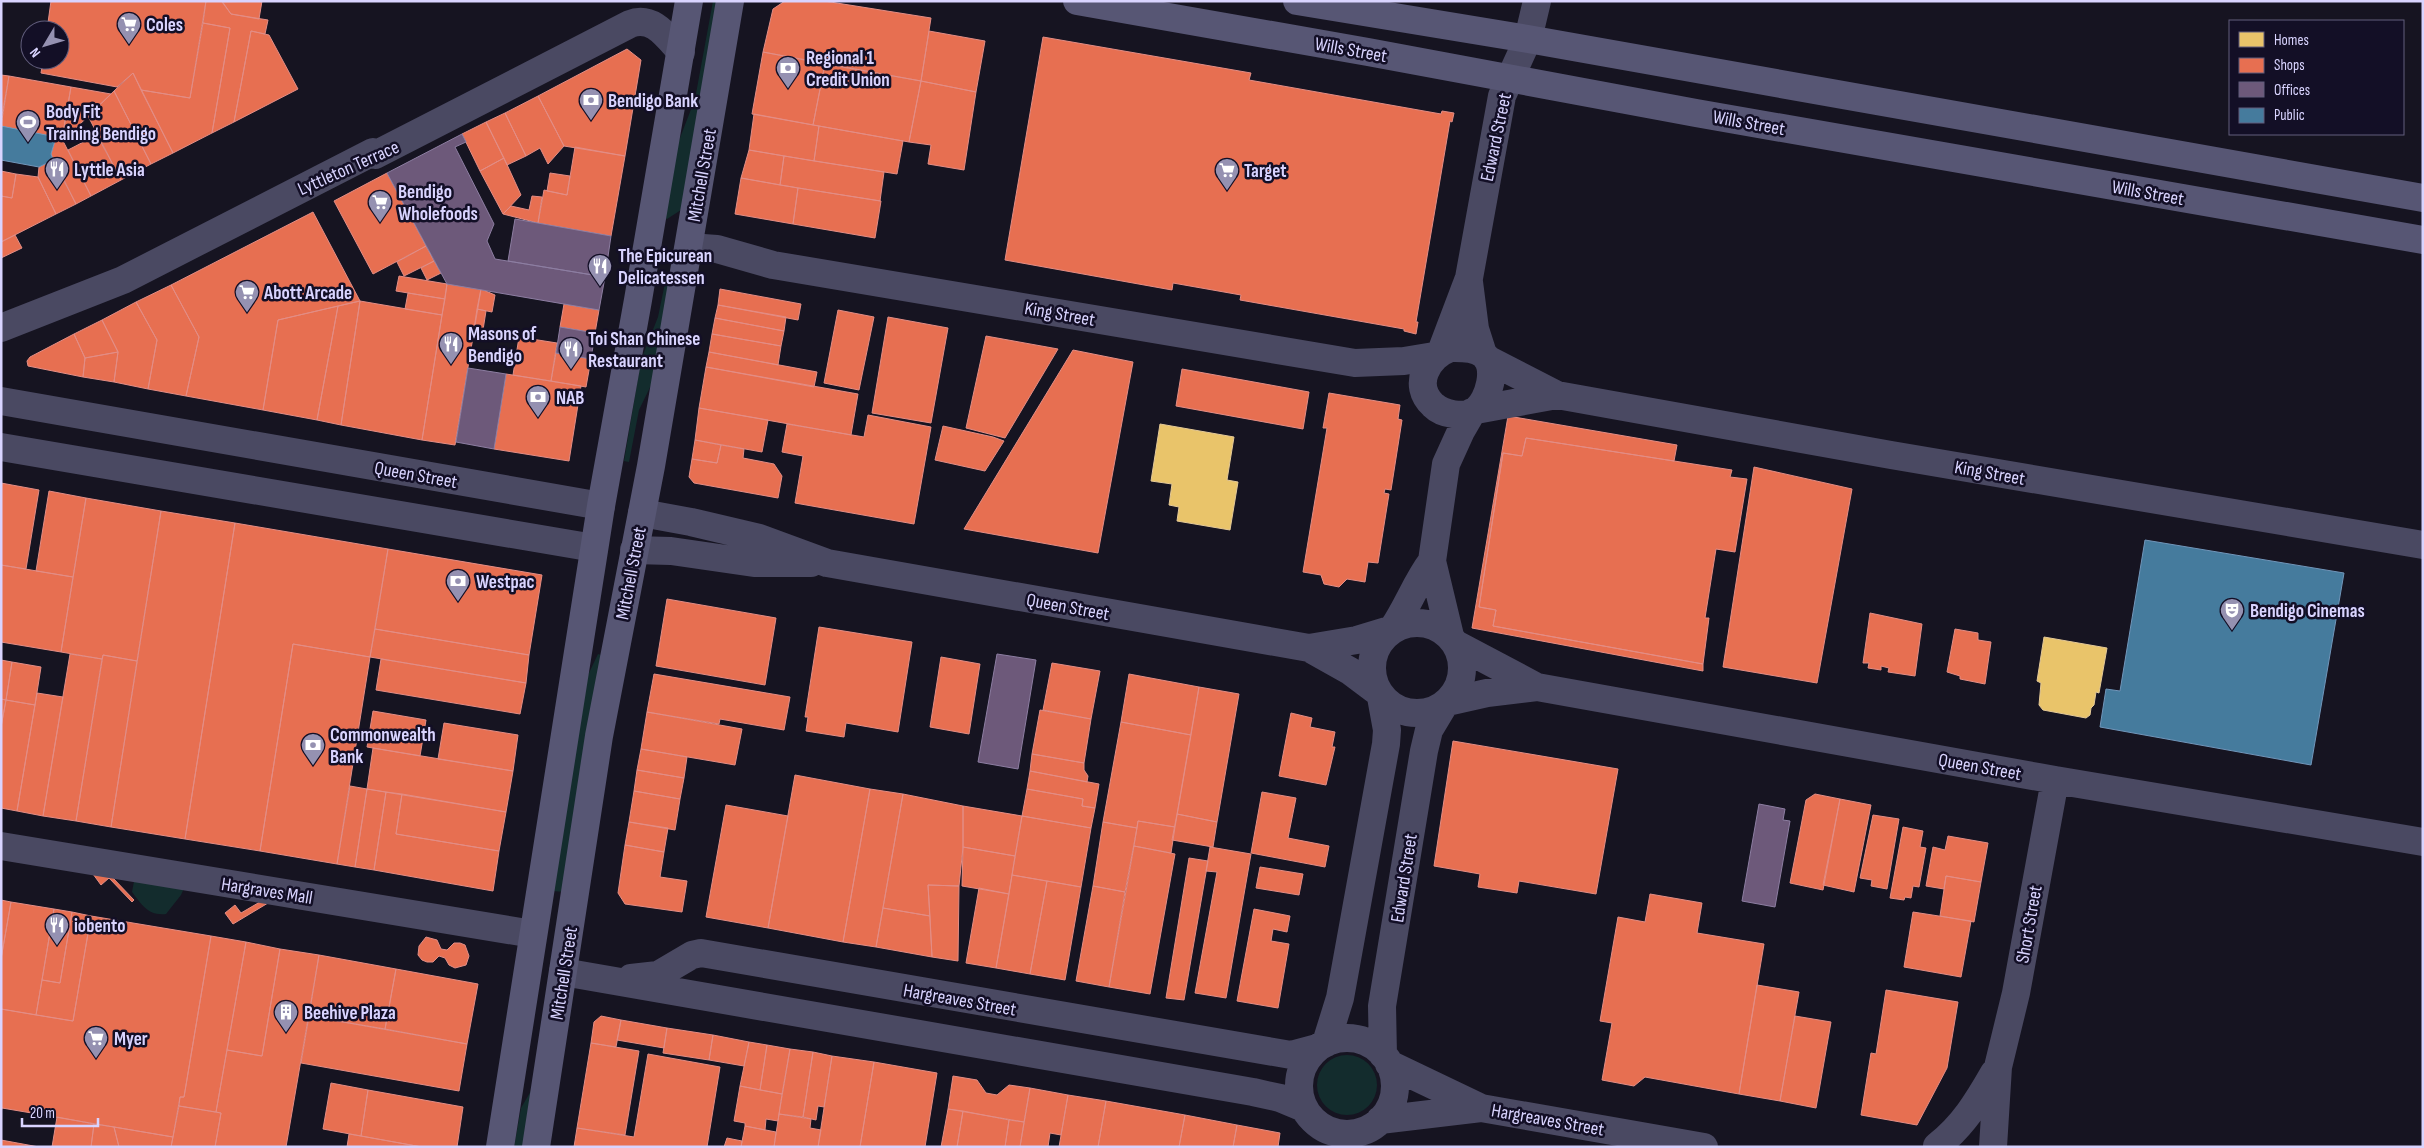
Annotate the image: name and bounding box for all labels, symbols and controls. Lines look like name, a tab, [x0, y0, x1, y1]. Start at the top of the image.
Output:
supermarket icon: Coles	[116, 11, 142, 45]
place label: Coles	[146, 14, 183, 37]
north arrow	[20, 20, 70, 70]
legend	[2229, 20, 2404, 135]
text: Homes	[2274, 31, 2309, 50]
street label: Wills Street	[1313, 33, 1389, 68]
text: N	[26, 45, 44, 61]
place label: Regional 1 Credit Union	[806, 47, 890, 92]
bank icon: Regional 1 Credit Union	[775, 55, 801, 89]
text: Shops	[2274, 56, 2305, 75]
text: Offices	[2274, 81, 2310, 100]
bank icon: Bendigo Bank	[578, 87, 604, 121]
place label: Bendigo Bank	[608, 90, 698, 113]
street label: Edward Street	[1476, 91, 1517, 184]
place label: Body Fit Training Bendigo	[46, 101, 156, 146]
street label: Wills Street	[1711, 106, 1787, 141]
text: Public	[2274, 106, 2305, 125]
sports icon: Body Fit Training Bendigo	[15, 109, 41, 143]
street label: Mitchell Street	[683, 127, 722, 224]
street label: Lyttleton Terrace	[294, 136, 403, 201]
restaurant icon: Lyttle Asia	[44, 156, 70, 190]
supermarket icon: Target	[1214, 157, 1240, 191]
place label: Lyttle Asia	[74, 159, 145, 182]
place label: Target	[1244, 160, 1287, 183]
street label: Wills Street	[2110, 176, 2186, 211]
place label: Bendigo Wholefoods	[398, 181, 478, 226]
supermarket icon: Bendigo Wholefoods	[367, 189, 393, 223]
place label: The Epicurean Delicatessen	[618, 245, 712, 290]
restaurant icon: The Epicurean Delicatessen	[587, 253, 613, 287]
supermarket icon: Abott Arcade	[234, 279, 260, 313]
place label: Abott Arcade	[263, 282, 352, 305]
street label: King Street	[1023, 297, 1097, 332]
place label: Masons of Bendigo	[468, 323, 537, 368]
place label: Toi Shan Chinese Restaurant	[588, 328, 700, 373]
restaurant icon: Masons of Bendigo	[438, 331, 464, 365]
restaurant icon: Toi Shan Chinese Restaurant	[558, 336, 584, 370]
bank icon: NAB	[525, 384, 551, 418]
place label: NAB	[556, 387, 584, 410]
street label: King Street	[1953, 456, 2027, 491]
street label: Queen Street	[372, 457, 459, 494]
street label: Mitchell Street	[611, 525, 652, 622]
bank icon: Westpac	[445, 568, 471, 602]
place label: Westpac	[476, 571, 535, 594]
street label: Queen Street	[1024, 589, 1111, 626]
theatre icon: Bendigo Cinemas	[2219, 597, 2245, 631]
place label: Bendigo Cinemas	[2250, 600, 2365, 623]
place label: Commonwealth Bank	[330, 724, 436, 769]
bank icon: Commonwealth Bank	[300, 732, 326, 766]
street label: Queen Street	[1936, 749, 2023, 786]
street label: Edward Street	[1386, 832, 1423, 924]
street label: Hargraves Mall	[219, 873, 314, 910]
street label: Short Street	[2011, 883, 2048, 965]
restaurant icon: iobento	[44, 912, 70, 946]
place label: iobento	[74, 915, 126, 938]
street label: Mitchell Street	[546, 925, 583, 1021]
street label: Hargreaves Street	[901, 979, 1018, 1022]
building icon: Beehive Plaza	[273, 999, 299, 1033]
place label: Beehive Plaza	[304, 1002, 396, 1025]
supermarket icon: Myer	[83, 1025, 109, 1059]
place label: Myer	[114, 1028, 148, 1051]
scale bar	[22, 1096, 99, 1128]
street label: Hargreaves Street	[1489, 1099, 1606, 1142]
text: 20 m	[30, 1104, 55, 1123]

